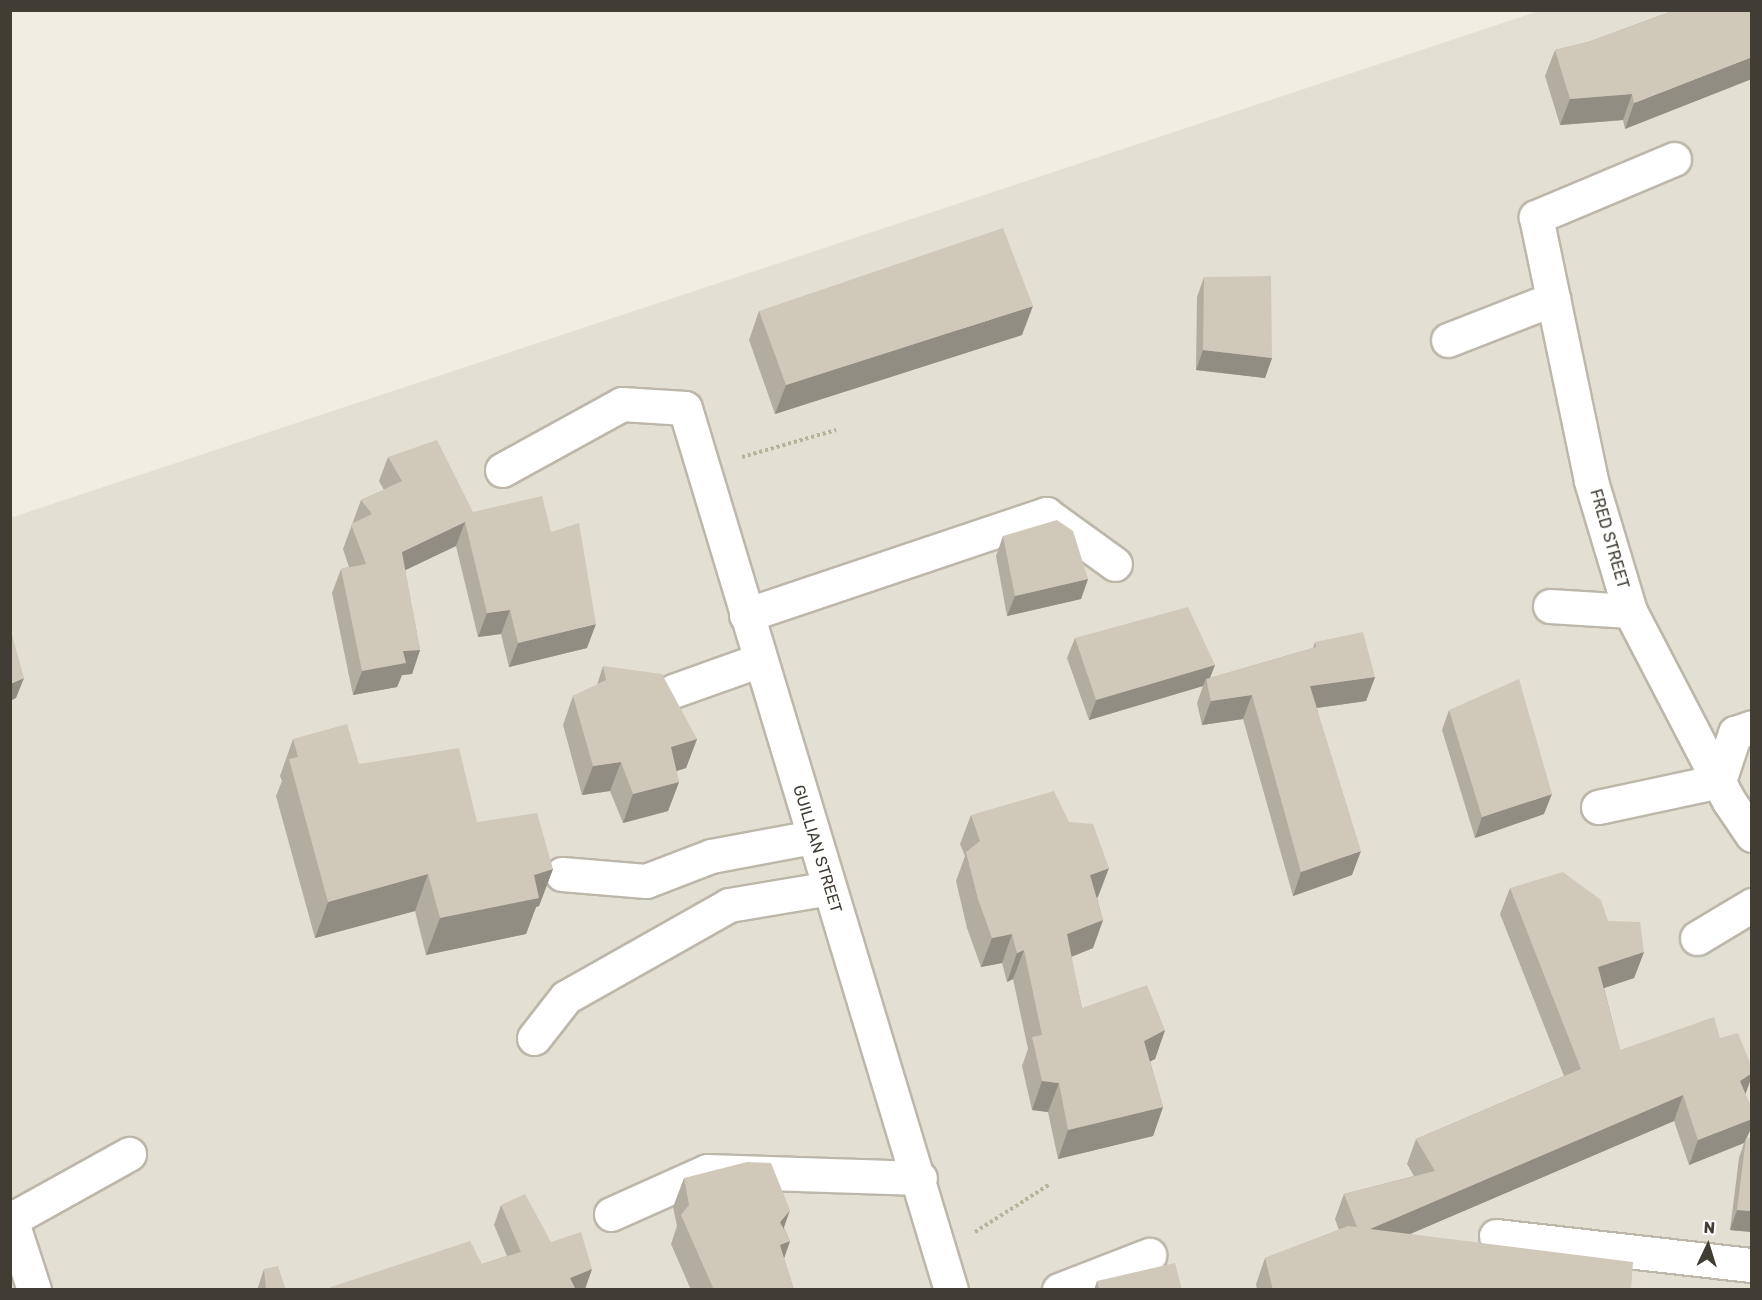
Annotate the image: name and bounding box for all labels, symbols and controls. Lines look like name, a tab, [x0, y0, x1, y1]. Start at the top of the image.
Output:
street label: FRED STREET	[1586, 487, 1632, 591]
street label: GUILLIAN STREET	[788, 783, 846, 915]
north arrow	[1678, 1216, 1738, 1276]
text: N	[1703, 1218, 1716, 1237]

